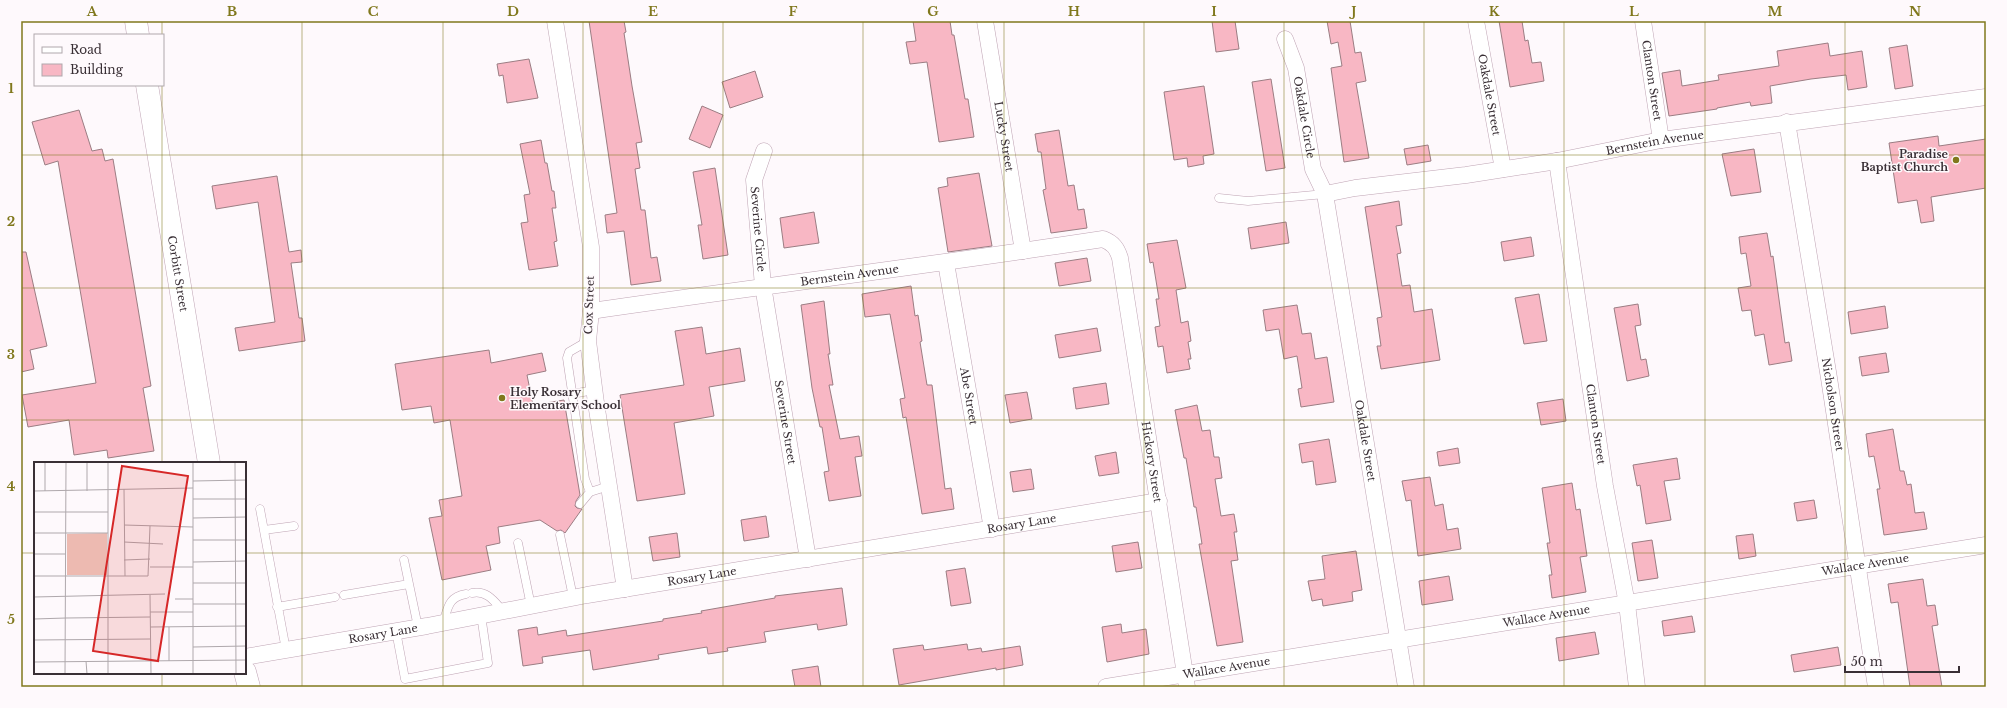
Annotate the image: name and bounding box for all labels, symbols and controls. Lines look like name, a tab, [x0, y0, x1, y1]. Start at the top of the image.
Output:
text: A	[86, 3, 98, 20]
text: B	[227, 3, 237, 20]
text: C	[368, 3, 379, 20]
text: D	[507, 3, 519, 20]
text: E	[648, 3, 658, 20]
text: F	[789, 3, 798, 20]
text: G	[927, 3, 939, 20]
text: H	[1068, 3, 1080, 20]
text: I	[1211, 3, 1217, 20]
text: J	[1348, 3, 1357, 20]
text: K	[1489, 3, 1500, 20]
text: L	[1629, 3, 1639, 20]
text: M	[1768, 3, 1783, 20]
text: N	[1909, 3, 1921, 20]
legend	[34, 34, 164, 86]
street label: Clanton Street	[1639, 39, 1665, 122]
text: Road	[70, 42, 102, 57]
street label: Oakdale Street	[1475, 53, 1504, 137]
text: Building	[70, 62, 124, 77]
street label: Oakdale Circle	[1291, 75, 1318, 159]
text: 1	[8, 80, 14, 97]
street label: Lucky Street	[991, 100, 1017, 173]
street label: Bernstein Avenue	[1605, 127, 1705, 158]
place label: Paradise Baptist Church	[1861, 147, 1949, 174]
marker: Paradise Baptist Church	[1951, 155, 1961, 165]
street label: Severine Circle	[748, 186, 769, 272]
text: 2	[7, 213, 15, 230]
street label: Corbitt Street	[165, 234, 191, 313]
street label: Bernstein Avenue	[799, 261, 900, 289]
street label: Cox Street	[581, 275, 597, 335]
text: 3	[7, 346, 15, 363]
street label: Nicholson Street	[1819, 357, 1847, 453]
street label: Abe Street	[957, 365, 981, 427]
street label: Severine Street	[772, 379, 799, 466]
street label: Clanton Street	[1583, 383, 1609, 466]
place label: Holy Rosary Elementary School	[510, 385, 621, 412]
marker: Holy Rosary Elementary School	[497, 393, 507, 403]
street label: Oakdale Street	[1352, 399, 1379, 483]
street label: Hickory Street	[1139, 420, 1165, 504]
inset map	[34, 462, 246, 674]
text: 4	[7, 478, 16, 495]
street label: Rosary Lane	[986, 511, 1057, 536]
street label: Wallace Avenue	[1820, 551, 1910, 579]
street label: Rosary Lane	[666, 564, 738, 589]
street label: Wallace Avenue	[1501, 602, 1591, 630]
text: 5	[7, 611, 15, 628]
street label: Rosary Lane	[347, 621, 419, 646]
scale bar	[1845, 648, 1959, 674]
street label: Wallace Avenue	[1181, 654, 1271, 682]
text: 50 m	[1851, 654, 1883, 669]

